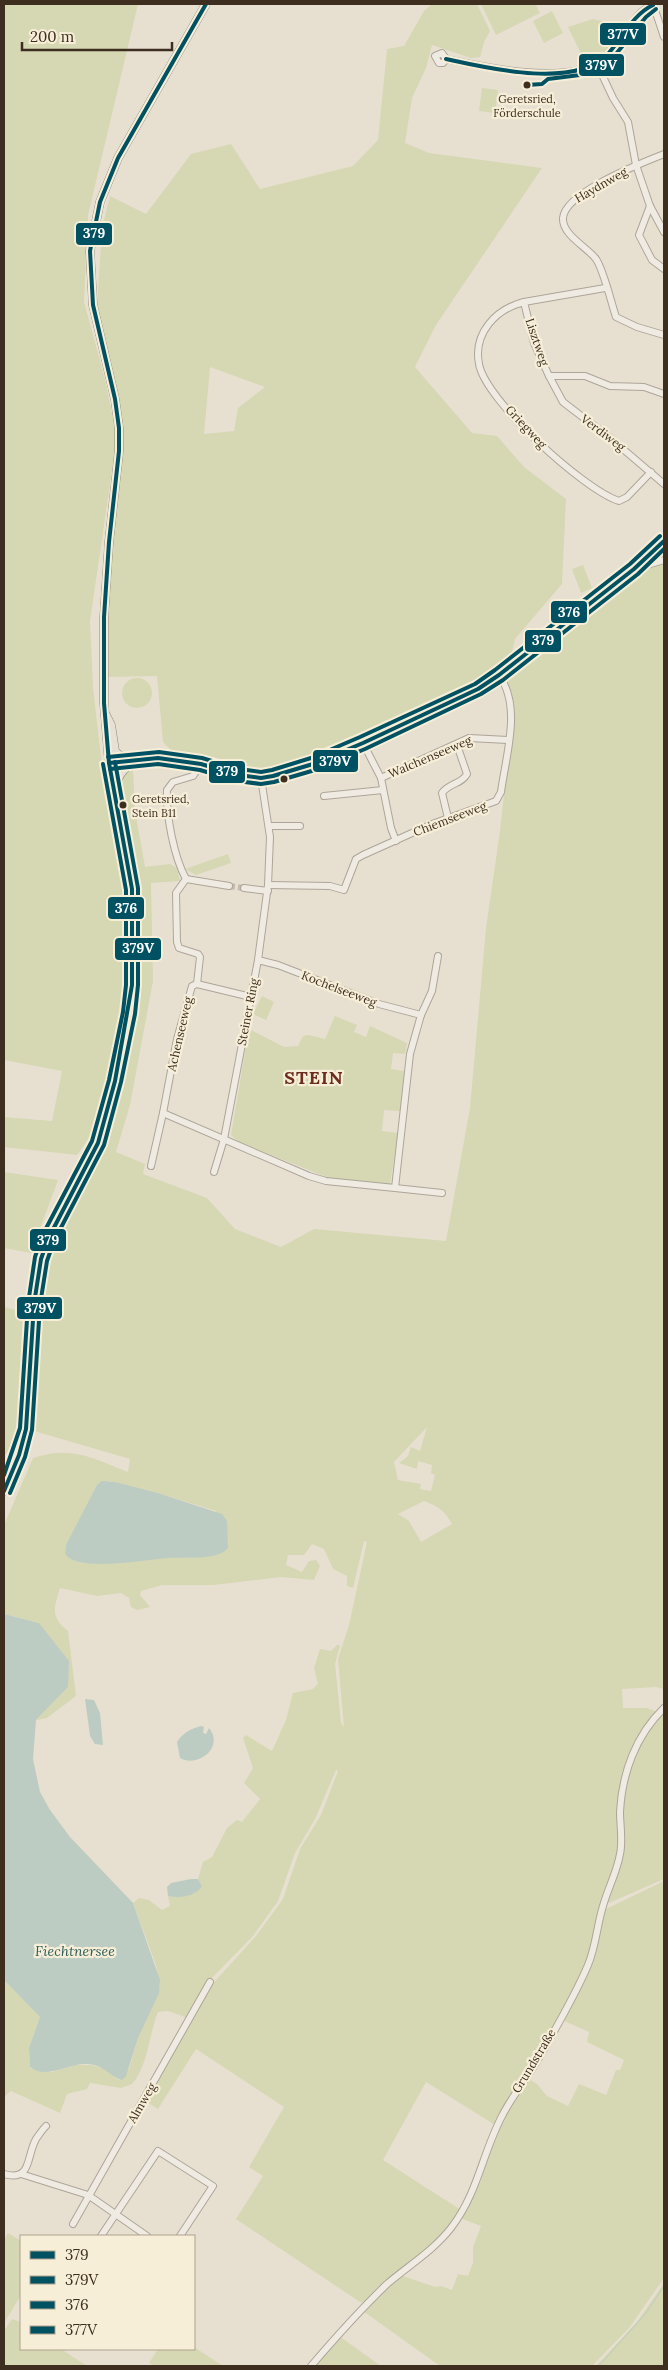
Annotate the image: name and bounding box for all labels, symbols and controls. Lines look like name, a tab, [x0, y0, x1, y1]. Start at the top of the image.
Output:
scale bar	[22, 20, 172, 52]
line badge: 377V	[599, 22, 647, 46]
text: 377V	[607, 25, 639, 43]
text: 200 m	[30, 27, 74, 46]
line badge: 379V	[578, 53, 625, 77]
text: 379V	[585, 56, 617, 74]
marker: Geretsried, Förderschule	[522, 80, 532, 90]
place label: Geretsried, Förderschule	[493, 92, 561, 120]
street label: Haydnweg	[572, 163, 630, 206]
line badge: 379	[75, 222, 113, 246]
text: 379	[83, 224, 105, 242]
street label: Lisztweg	[522, 316, 553, 368]
street label: Griegweg	[503, 402, 550, 452]
street label: Verdiweg	[577, 410, 629, 454]
line badge: 376	[550, 600, 588, 624]
text: 376	[558, 603, 580, 621]
line badge: 379	[524, 629, 562, 653]
text: 379	[532, 631, 554, 649]
street label: Walchenseeweg	[386, 732, 474, 781]
line badge: 379V	[312, 749, 359, 773]
text: 379V	[319, 752, 351, 770]
line badge: 379	[208, 760, 246, 784]
text: 379	[216, 762, 238, 780]
unlabelled marker	[279, 774, 289, 784]
place label: Geretsried, Stein B11	[132, 792, 190, 820]
street label: Chiemseeweg	[411, 798, 489, 839]
marker: Geretsried, Stein B11	[118, 800, 128, 810]
line badge: 376	[107, 896, 145, 920]
text: 376	[115, 899, 137, 917]
line badge: 379V	[114, 937, 162, 961]
text: 379V	[122, 939, 154, 957]
street label: Kochelseeweg	[299, 967, 379, 1010]
street label: Steiner Ring	[234, 977, 261, 1047]
street label: Achenseeweg	[163, 995, 195, 1074]
district label: STEIN	[284, 1066, 344, 1089]
line badge: 379	[29, 1228, 67, 1252]
text: 379	[37, 1231, 59, 1249]
line badge: 379V	[16, 1296, 63, 1320]
text: 379V	[24, 1299, 56, 1317]
water label: Fiechtnersee	[35, 1942, 115, 1960]
street label: Grundstraße	[509, 2026, 559, 2096]
street label: Almweg	[124, 2080, 159, 2126]
legend	[20, 2235, 195, 2350]
text: 379	[65, 2245, 89, 2264]
text: 379V	[65, 2270, 100, 2289]
text: 376	[65, 2295, 89, 2314]
text: 377V	[65, 2320, 98, 2339]

